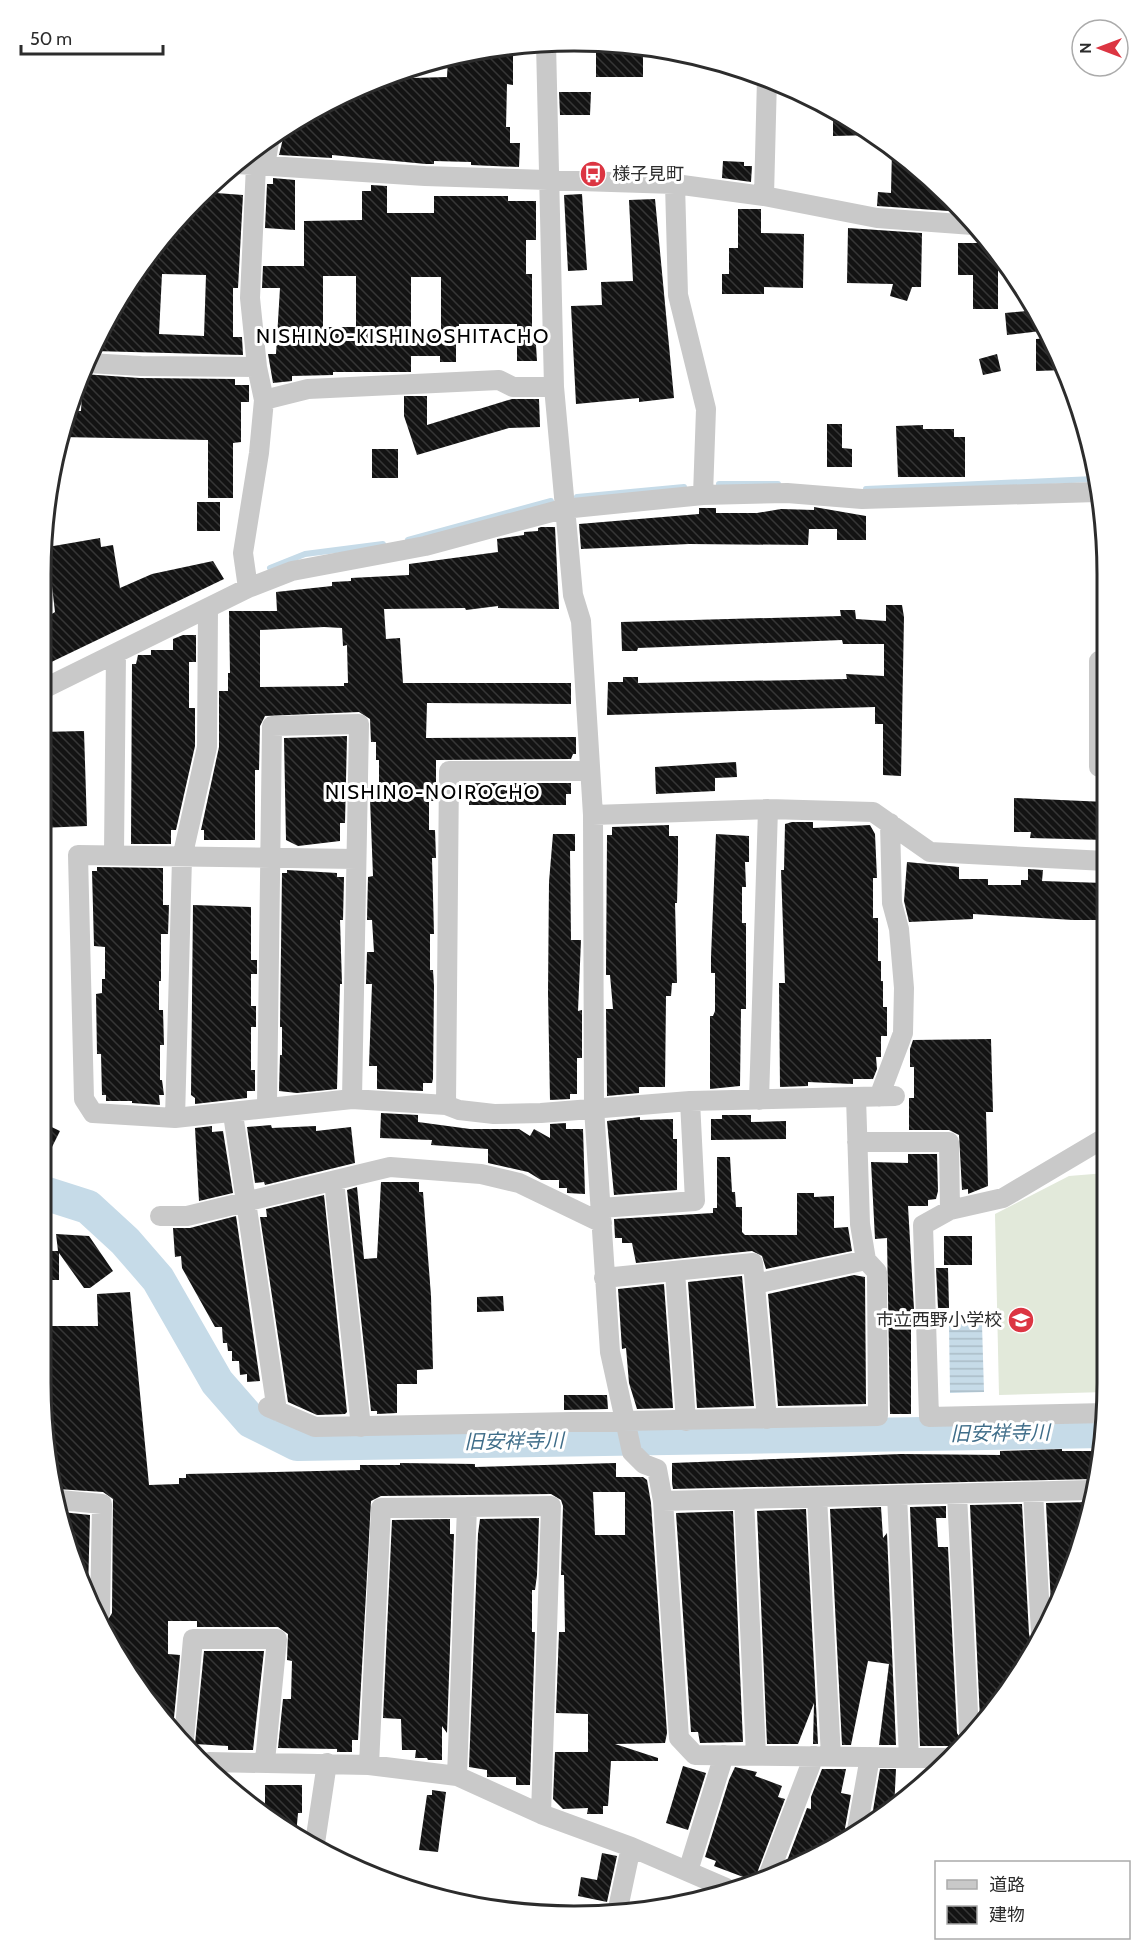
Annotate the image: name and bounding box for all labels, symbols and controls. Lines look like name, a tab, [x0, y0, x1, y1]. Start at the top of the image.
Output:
scale bar	[21, 18, 164, 56]
north arrow	[1070, 18, 1130, 78]
text: 50 m	[30, 28, 72, 50]
text: N	[1076, 42, 1095, 54]
bus stop icon: 様子見町	[578, 159, 608, 189]
place label: 様子見町	[612, 163, 684, 185]
district label: NISHINO-KISHINOSHITACHO	[256, 324, 550, 348]
district label: NISHINO-NOIROCHO	[325, 780, 541, 804]
school or university icon: 市立西野小学校	[1006, 1305, 1036, 1335]
place label: 市立西野小学校	[876, 1309, 1002, 1331]
water label: 旧安祥寺川	[950, 1420, 1052, 1446]
water label: 旧安祥寺川	[464, 1428, 566, 1454]
legend	[935, 1861, 1130, 1939]
text: 道路	[989, 1874, 1025, 1896]
text: 建物	[989, 1904, 1025, 1926]

